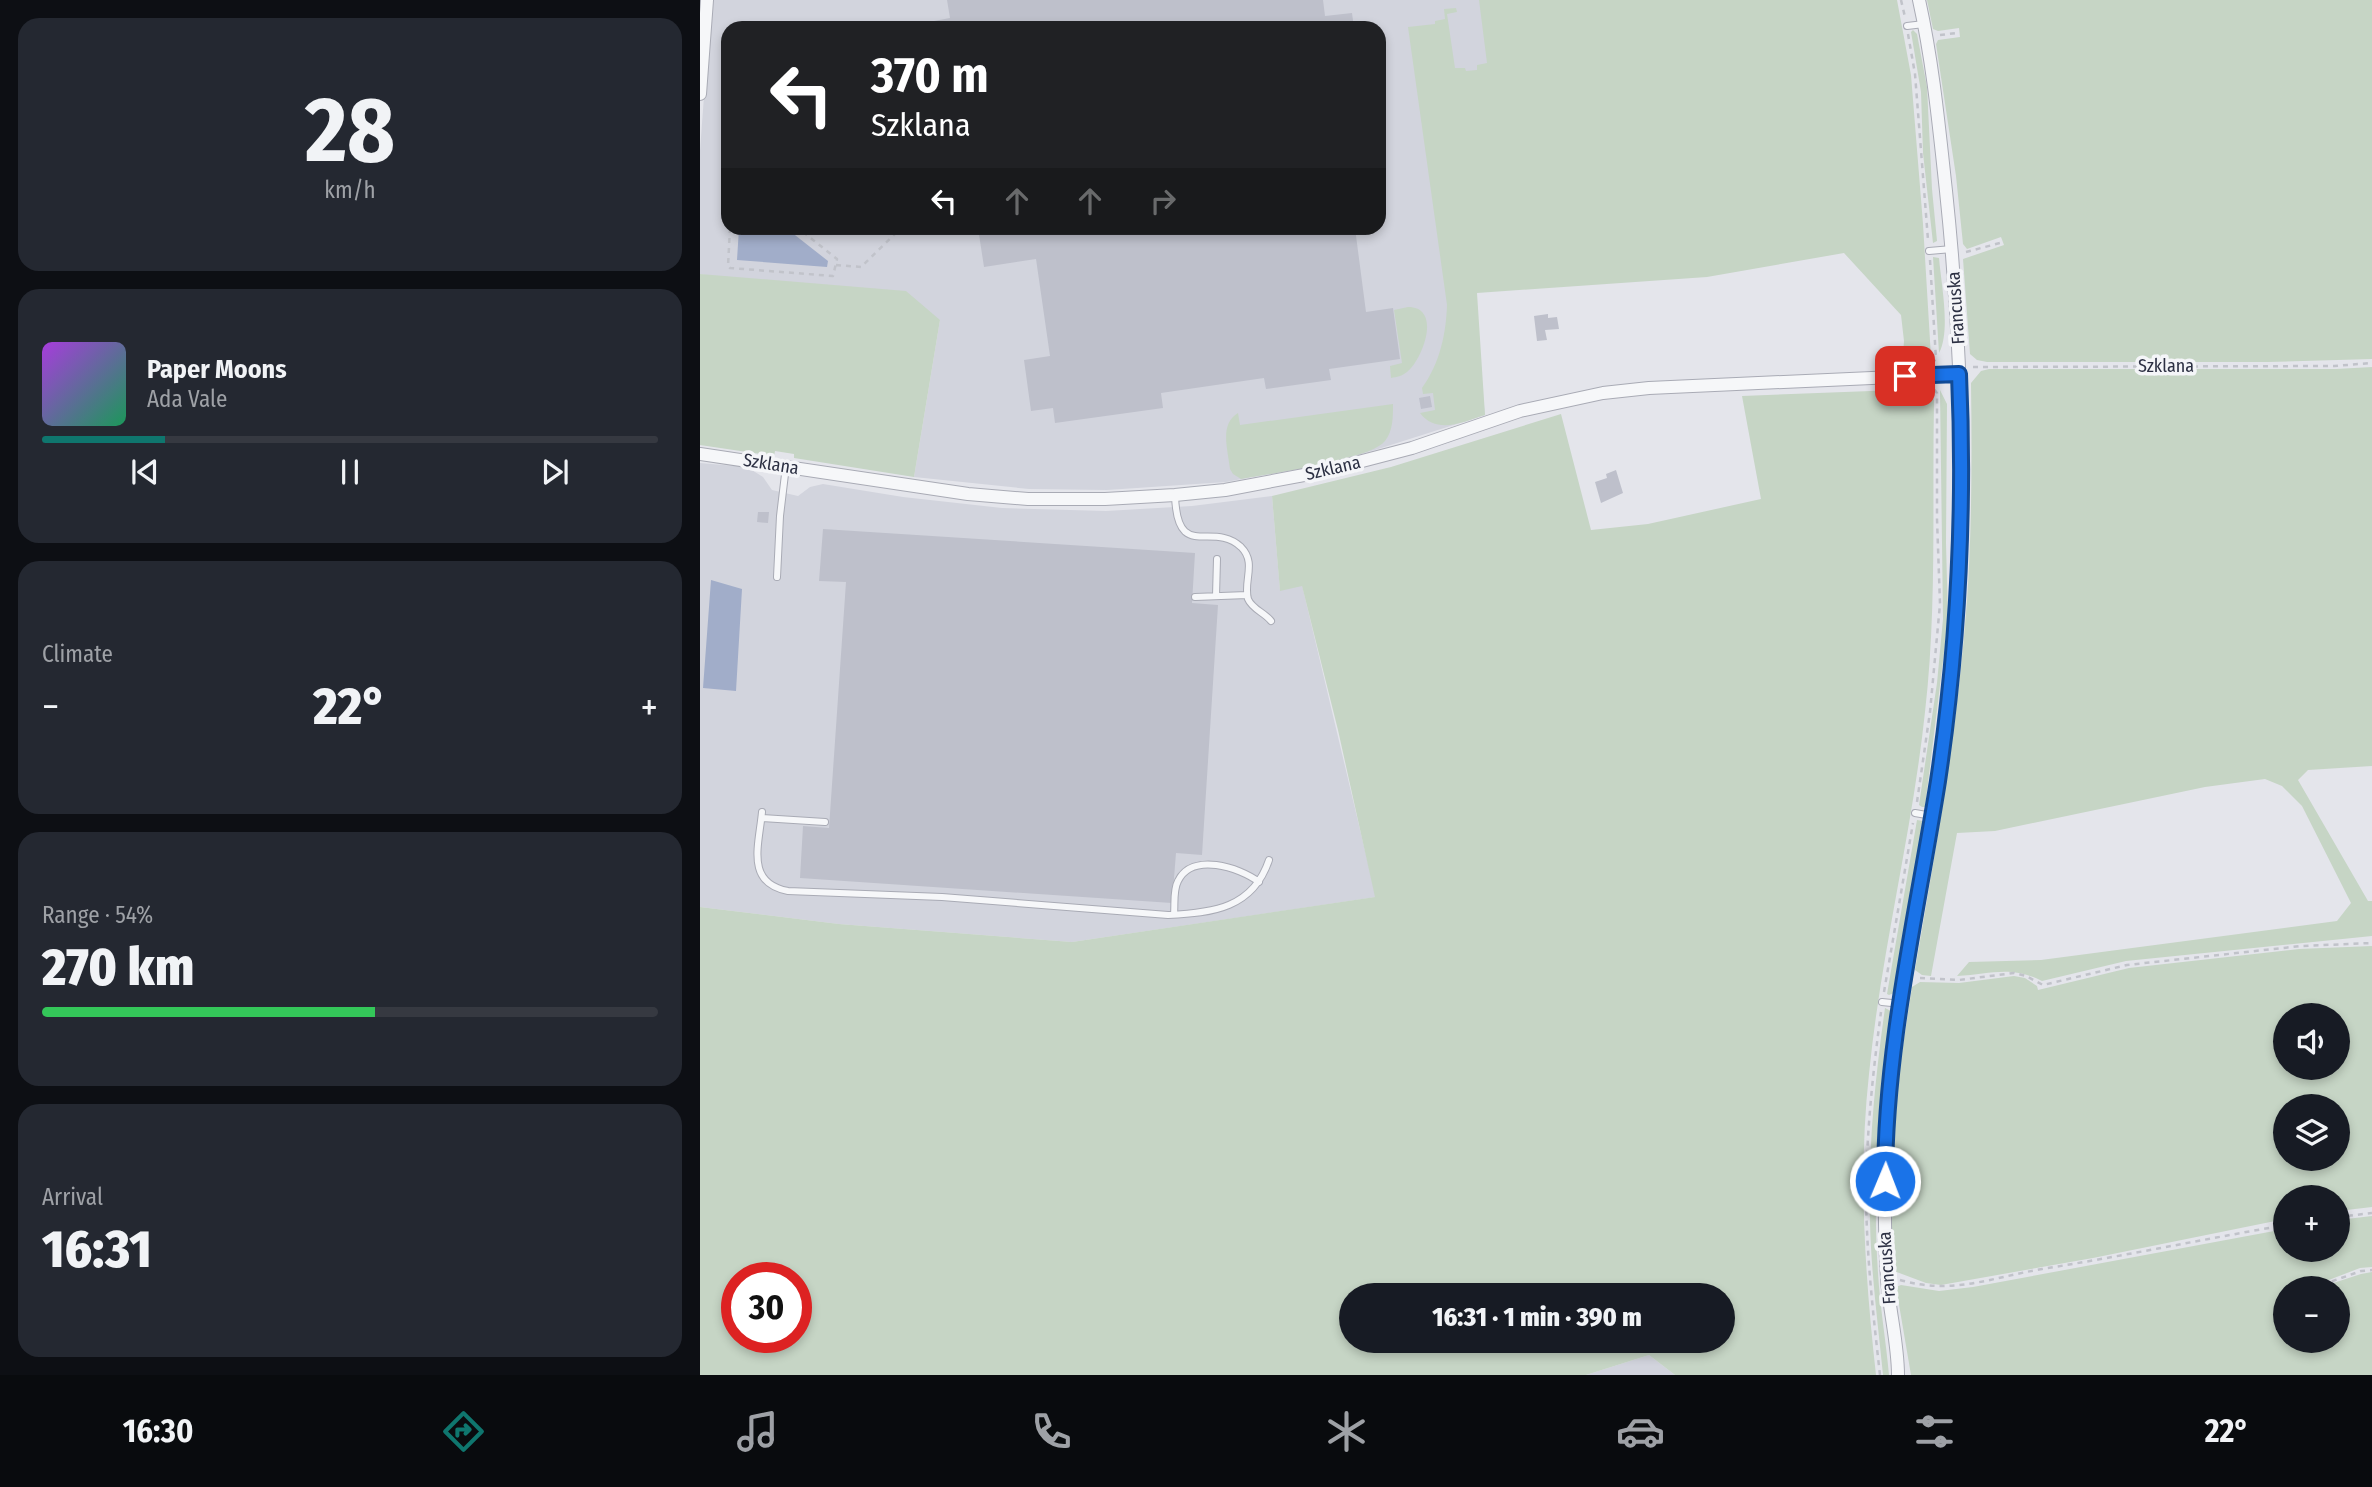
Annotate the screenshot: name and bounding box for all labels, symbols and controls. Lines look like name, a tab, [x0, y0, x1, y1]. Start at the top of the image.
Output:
text: 370 m	[871, 46, 989, 105]
icon: left	[756, 49, 847, 140]
text: 28	[305, 76, 395, 185]
text: Szklana	[871, 106, 971, 144]
text: km/h	[324, 176, 376, 204]
icon: left	[925, 182, 963, 220]
icon: ahead	[998, 182, 1036, 220]
icon: ahead	[1071, 182, 1109, 220]
icon: right	[1144, 182, 1182, 220]
street label: Francuska	[1942, 271, 1970, 345]
pin	[1875, 346, 1935, 406]
text: Paper Moons	[147, 354, 287, 385]
street label: Szklana	[2138, 355, 2194, 377]
icon: arrive	[1886, 357, 1924, 395]
text: Ada Vale	[147, 385, 227, 413]
street label: Szklana	[742, 449, 801, 479]
street label: Szklana	[1303, 451, 1363, 485]
icon: previous	[126, 453, 164, 491]
icon: pause	[331, 453, 369, 491]
icon: next	[536, 453, 574, 491]
text: Climate	[42, 640, 113, 668]
text: 22°	[313, 675, 387, 738]
text: −	[42, 684, 59, 730]
text: +	[641, 684, 658, 730]
text: Range · 54%	[42, 901, 153, 929]
text: 270 km	[42, 936, 194, 999]
map controls	[2273, 1003, 2350, 1353]
button: sound	[2273, 1003, 2350, 1080]
button: layers	[2273, 1094, 2350, 1171]
position arrow	[1848, 1144, 1922, 1218]
text: Arrival	[42, 1183, 103, 1211]
button: +	[2273, 1185, 2350, 1262]
text: 16:31	[42, 1218, 152, 1281]
street label: Francuska	[1873, 1231, 1901, 1305]
speed limit sign: 30	[721, 1262, 812, 1353]
button: −	[2273, 1276, 2350, 1353]
text: 16:31 · 1 min · 390 m	[1432, 1302, 1642, 1333]
icon: directions	[439, 1407, 488, 1456]
icon: music	[733, 1407, 782, 1456]
icon: phone	[1027, 1407, 1076, 1456]
icon: climate	[1322, 1407, 1371, 1456]
icon: car	[1616, 1407, 1665, 1456]
icon: filters	[1910, 1407, 1959, 1456]
text: 16:30	[123, 1412, 193, 1450]
text: 22°	[2205, 1412, 2249, 1450]

